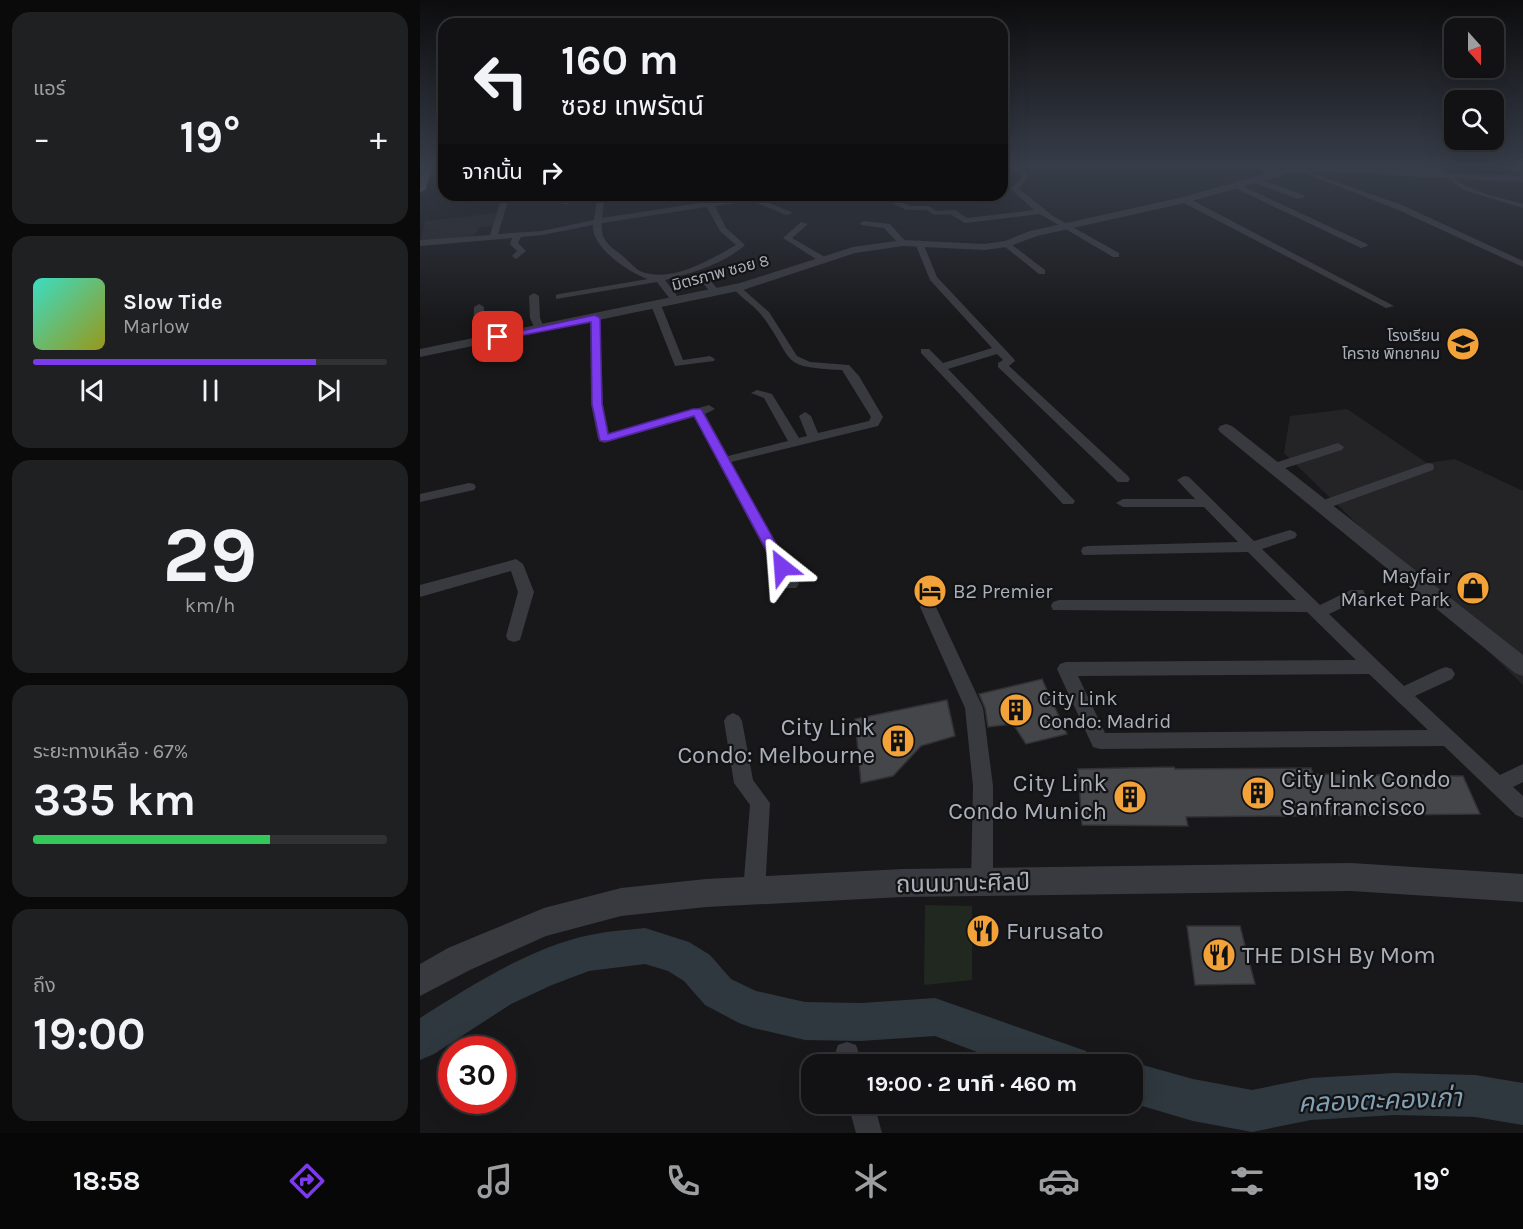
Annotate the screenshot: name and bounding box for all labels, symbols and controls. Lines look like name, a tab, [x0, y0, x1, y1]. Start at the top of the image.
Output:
north arrow	[1444, 18, 1504, 78]
map controls	[1444, 18, 1504, 150]
text: 160 m	[561, 35, 679, 85]
icon: left	[462, 42, 540, 120]
text: แอร์	[33, 77, 65, 100]
text: ซอย เทพรัตน์	[561, 90, 704, 122]
button: search	[1444, 90, 1504, 150]
text: 19°	[180, 111, 240, 163]
text: −	[33, 119, 50, 157]
text: +	[370, 119, 387, 157]
icon: right	[535, 156, 568, 189]
text: จากนั้น	[462, 159, 523, 185]
street label: มิตรภาพ ซอย 8	[669, 250, 771, 295]
text: Slow Tide	[123, 289, 223, 315]
pin	[472, 311, 523, 362]
text: Marlow	[123, 315, 189, 338]
icon: arrive	[481, 320, 514, 353]
place label: โรงเรียน โคราช พิทยาคม	[1342, 326, 1440, 363]
school or university icon: โรงเรียน โคราช พิทยาคม	[1445, 326, 1481, 362]
icon: previous	[76, 374, 109, 407]
icon: pause	[194, 374, 227, 407]
icon: next	[312, 374, 345, 407]
text: 29	[163, 509, 257, 601]
position arrow	[750, 535, 814, 599]
place label: Mayfair Market Park	[1340, 565, 1451, 611]
shop icon: Mayfair Market Park	[1455, 570, 1491, 606]
hotel icon: B2 Premier	[912, 573, 948, 609]
place label: B2 Premier	[953, 580, 1053, 603]
text: km/h	[185, 594, 235, 617]
place label: City Link Condo: Madrid	[1039, 687, 1171, 733]
building icon: City Link Condo: Madrid	[998, 692, 1034, 728]
place label: City Link Condo: Melbourne	[677, 713, 875, 769]
building icon: City Link Condo: Melbourne	[880, 723, 916, 759]
text: ระยะทางเหลือ · 67%	[33, 740, 188, 763]
place label: City Link Condo Sanfrancisco	[1281, 765, 1451, 821]
place label: City Link Condo Munich	[948, 769, 1107, 825]
text: 335 km	[33, 774, 196, 826]
building icon: City Link Condo Sanfrancisco	[1240, 775, 1276, 811]
building icon: City Link Condo Munich	[1112, 779, 1148, 815]
street label: ถนนมานะศิลป์	[896, 868, 1030, 898]
restaurant icon: Furusato	[965, 913, 1001, 949]
place label: Furusato	[1006, 917, 1104, 945]
restaurant icon: THE DISH By Mom	[1201, 937, 1237, 973]
place label: THE DISH By Mom	[1242, 941, 1436, 969]
text: ถึง	[33, 974, 56, 997]
text: 19:00	[33, 1008, 146, 1060]
speed limit sign: 30	[438, 1036, 516, 1114]
text: 19:00 · 2 นาที · 460 m	[867, 1071, 1077, 1097]
water label: คลองตะคองเก่า	[1298, 1082, 1464, 1119]
icon: directions	[286, 1160, 328, 1202]
icon: music	[474, 1160, 516, 1202]
icon: phone	[662, 1160, 704, 1202]
icon: climate	[850, 1160, 892, 1202]
icon: car	[1038, 1160, 1080, 1202]
icon: filters	[1226, 1160, 1268, 1202]
text: 18:58	[73, 1165, 140, 1197]
text: 19°	[1413, 1165, 1450, 1197]

